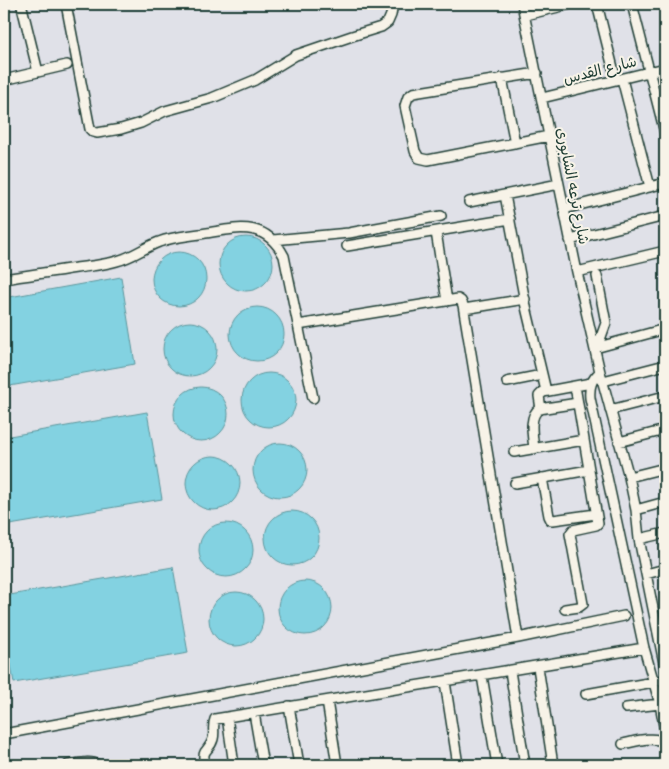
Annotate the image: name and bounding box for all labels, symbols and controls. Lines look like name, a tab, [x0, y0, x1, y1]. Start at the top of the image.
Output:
street label: شارع القدس	[562, 54, 639, 90]
street label: شارع ترعه الشابورى	[551, 127, 591, 246]

